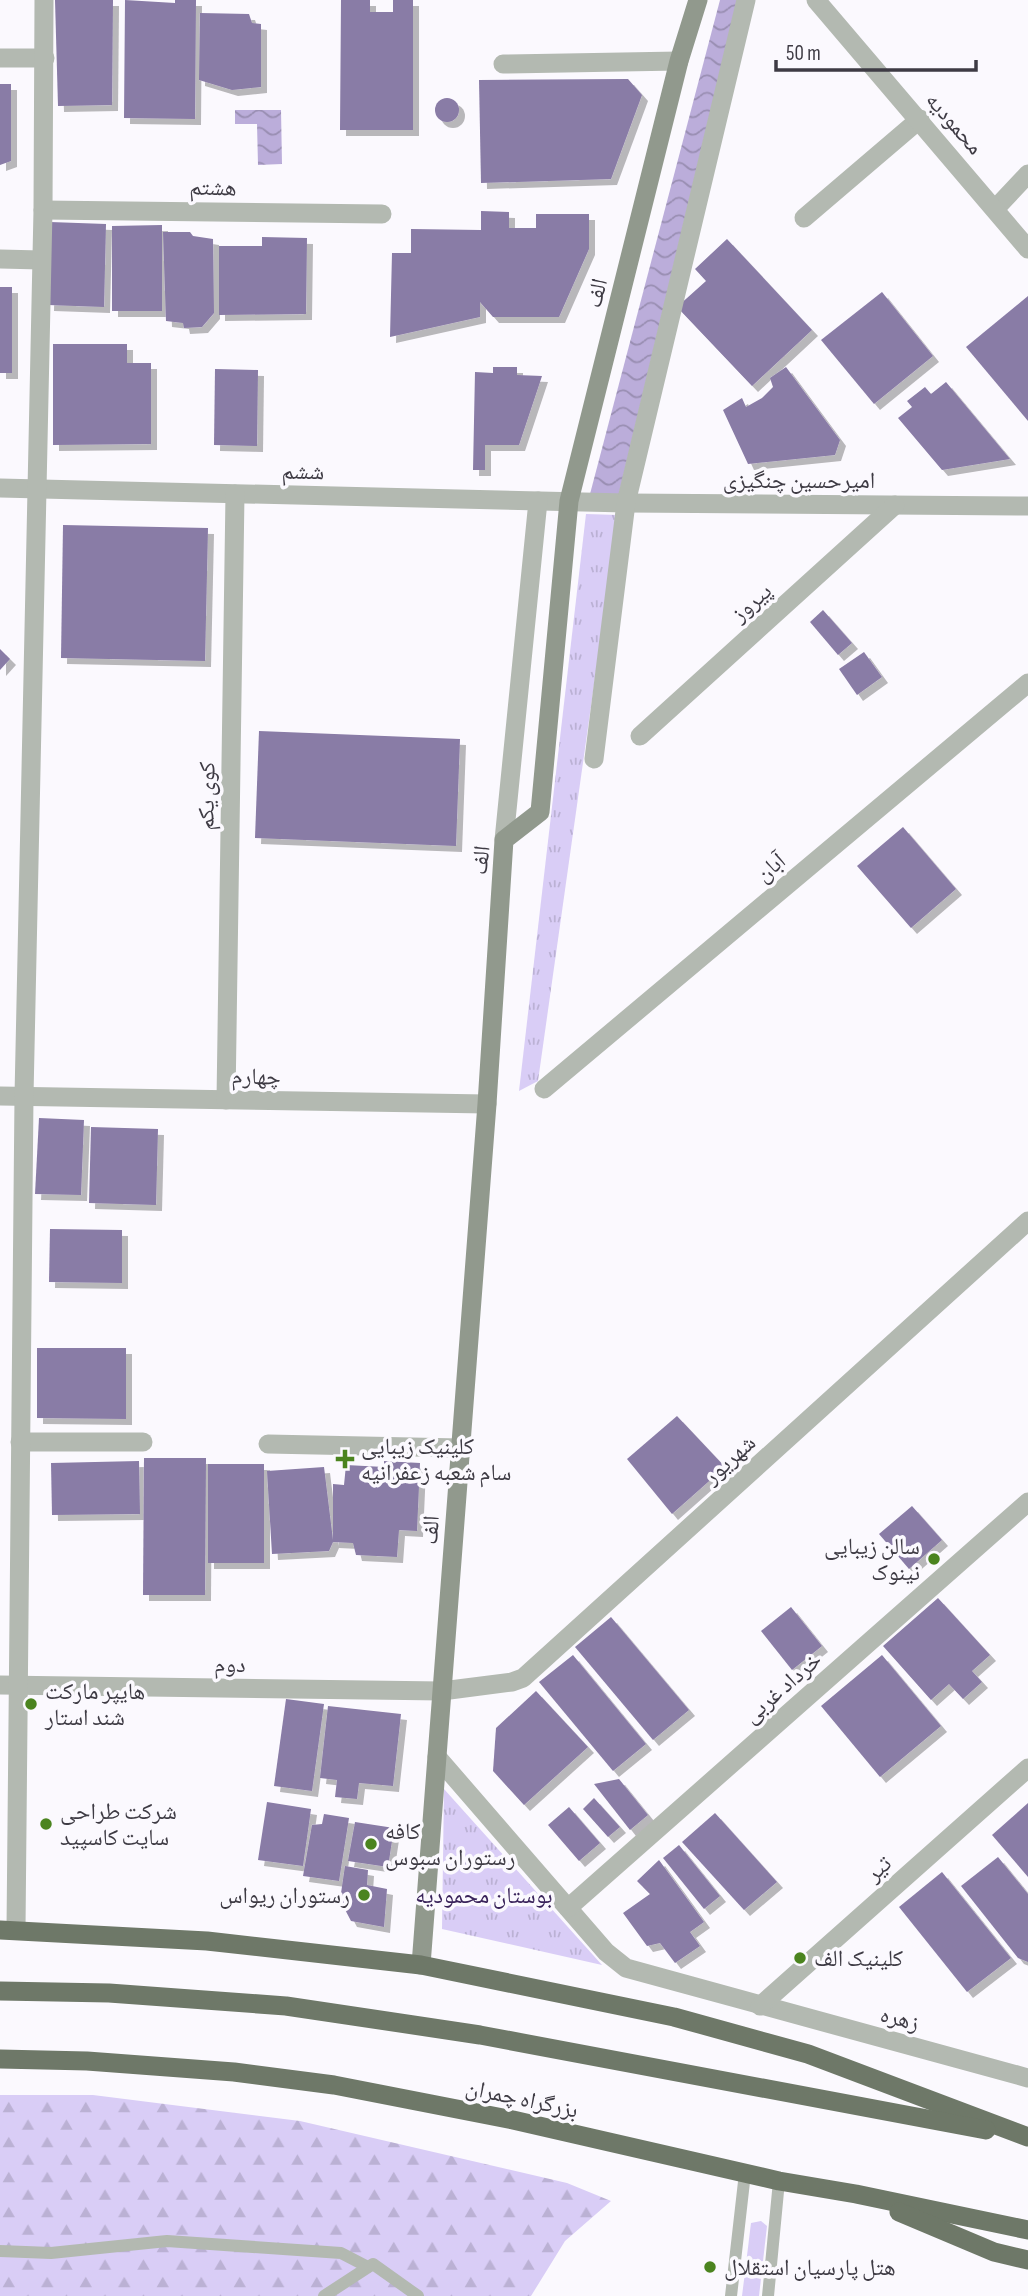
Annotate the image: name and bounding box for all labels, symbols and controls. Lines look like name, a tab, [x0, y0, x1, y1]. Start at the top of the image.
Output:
scale bar	[776, 28, 976, 72]
text: 50 m	[786, 41, 821, 66]
street label: محمودیه	[919, 87, 989, 161]
street label: هشتم	[189, 174, 237, 203]
street label: الف	[580, 276, 614, 311]
street label: ششم	[281, 458, 324, 487]
street label: امیرحسین چنگیزی	[723, 467, 875, 495]
street label: پیروز	[725, 577, 778, 629]
street label: کوی یکم	[192, 761, 223, 831]
street label: الف	[465, 844, 497, 876]
street label: آبان	[750, 846, 792, 888]
street label: چهارم	[231, 1063, 281, 1092]
street label: شهریور	[697, 1429, 762, 1491]
place label: کلینیک زیبایی سام شعبه زعفرانیه	[361, 1433, 511, 1488]
marker: کلینیک زیبایی سام شعبه زعفرانیه	[335, 1449, 355, 1469]
street label: الف	[416, 1515, 446, 1546]
place label: سالن زیبایی نینوک	[824, 1533, 920, 1587]
marker: سالن زیبایی نینوک	[926, 1551, 942, 1567]
street label: خرداد غربی	[738, 1646, 828, 1730]
street label: دوم	[214, 1651, 246, 1680]
place label: هایپر مارکت شند استار	[44, 1678, 145, 1732]
marker: هایپر مارکت شند استار	[23, 1696, 39, 1712]
place label: شرکت طراحی سایت کاسپید	[60, 1798, 177, 1852]
marker: شرکت طراحی سایت کاسپید	[38, 1816, 54, 1832]
place label: کافه رستوران سبوس	[385, 1818, 515, 1872]
marker: کافه رستوران سبوس	[363, 1836, 379, 1852]
street label: تیر	[859, 1850, 898, 1888]
place label: رستوران ریواس	[219, 1882, 350, 1910]
park label: بوستان محمودیه	[415, 1882, 553, 1910]
marker: رستوران ریواس	[356, 1887, 372, 1903]
place label: کلینیک الف	[814, 1945, 904, 1973]
marker: کلینیک الف	[792, 1950, 808, 1966]
street label: زهره	[877, 2000, 922, 2038]
street label: بزرگراه چمران	[463, 2073, 581, 2125]
place label: هتل پارسیان استقلال	[724, 2254, 896, 2282]
marker: هتل پارسیان استقلال	[702, 2259, 718, 2275]

